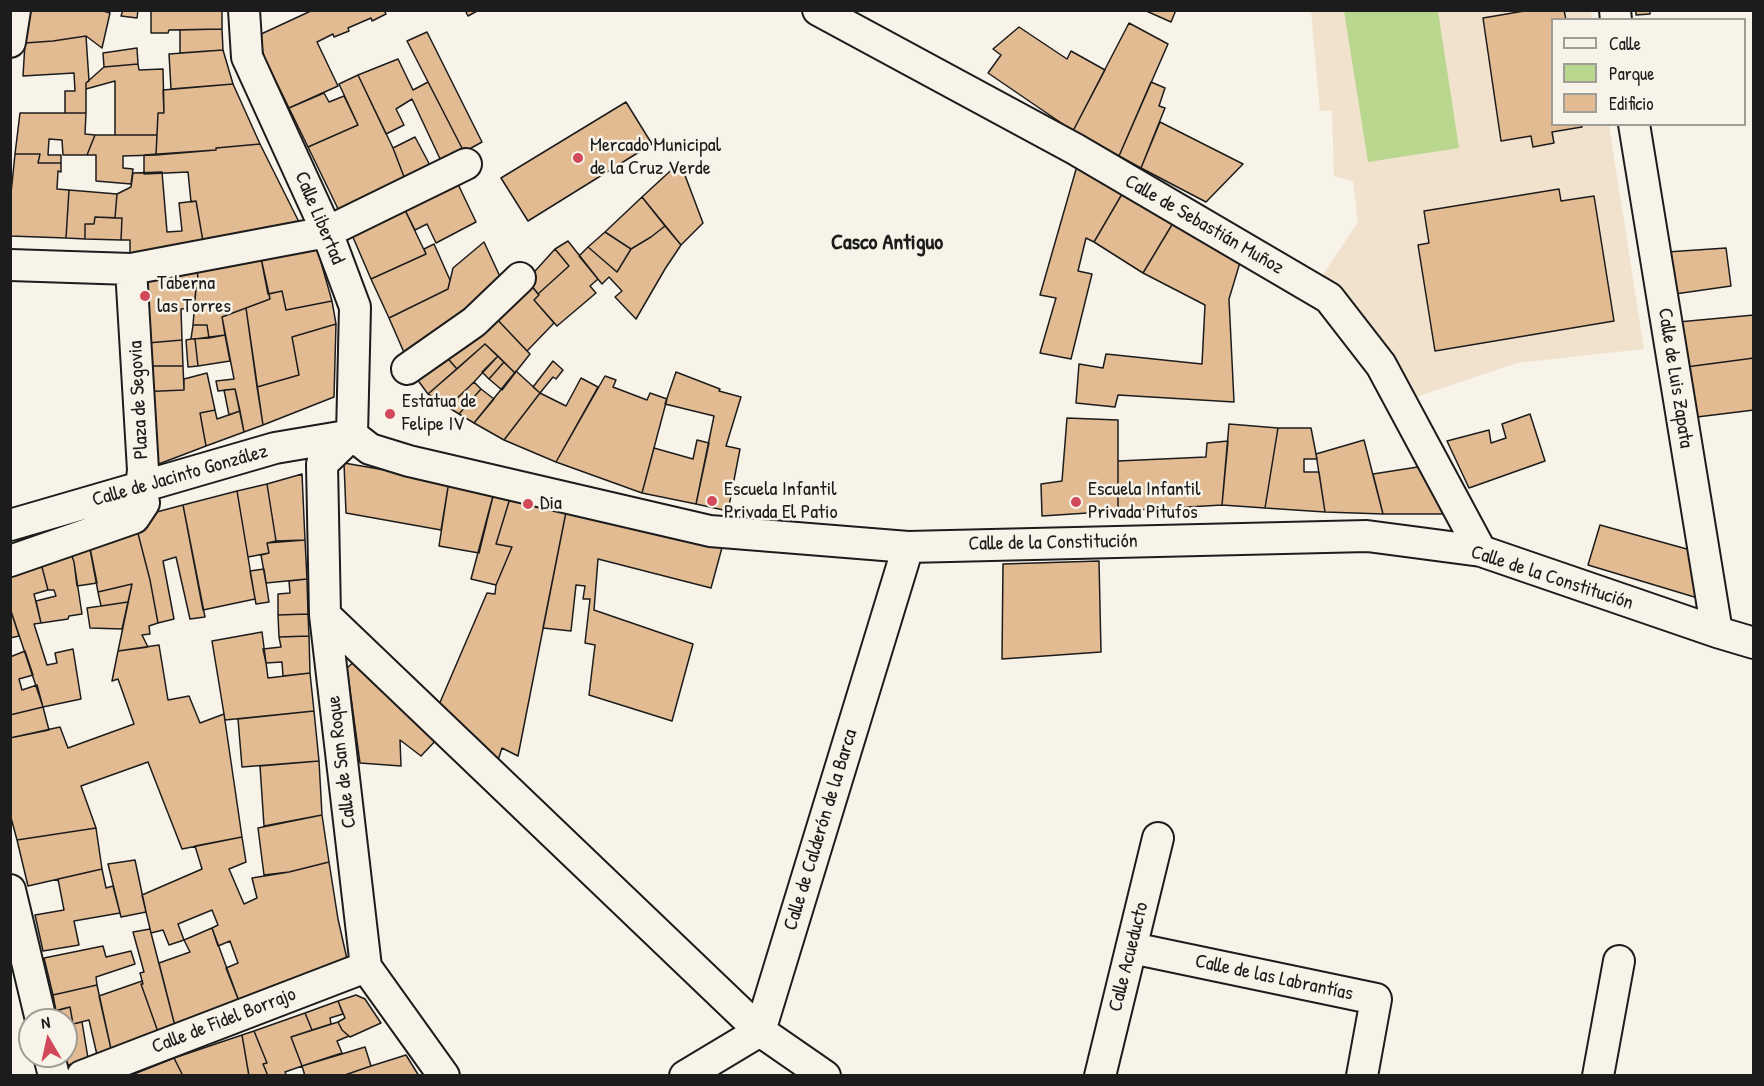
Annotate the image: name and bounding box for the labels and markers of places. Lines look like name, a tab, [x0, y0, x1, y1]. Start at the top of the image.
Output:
place label: Mercado Municipal de la Cruz Verde	[590, 134, 721, 181]
marker: Mercado Municipal de la Cruz Verde	[571, 151, 585, 165]
place label: Taberna las Torres	[157, 272, 231, 319]
marker: Taberna las Torres	[138, 289, 152, 303]
place label: Estatua de Felipe IV	[402, 390, 476, 437]
marker: Estatua de Felipe IV	[383, 407, 397, 421]
place label: Escuela Infantil Privada El Patio	[724, 478, 838, 525]
place label: Escuela Infantil Privada Pitufos	[1088, 478, 1200, 525]
place label: Dia	[540, 492, 562, 516]
marker: Escuela Infantil Privada El Patio	[705, 494, 719, 508]
marker: Escuela Infantil Privada Pitufos	[1069, 495, 1083, 509]
marker: Dia	[521, 497, 535, 511]

